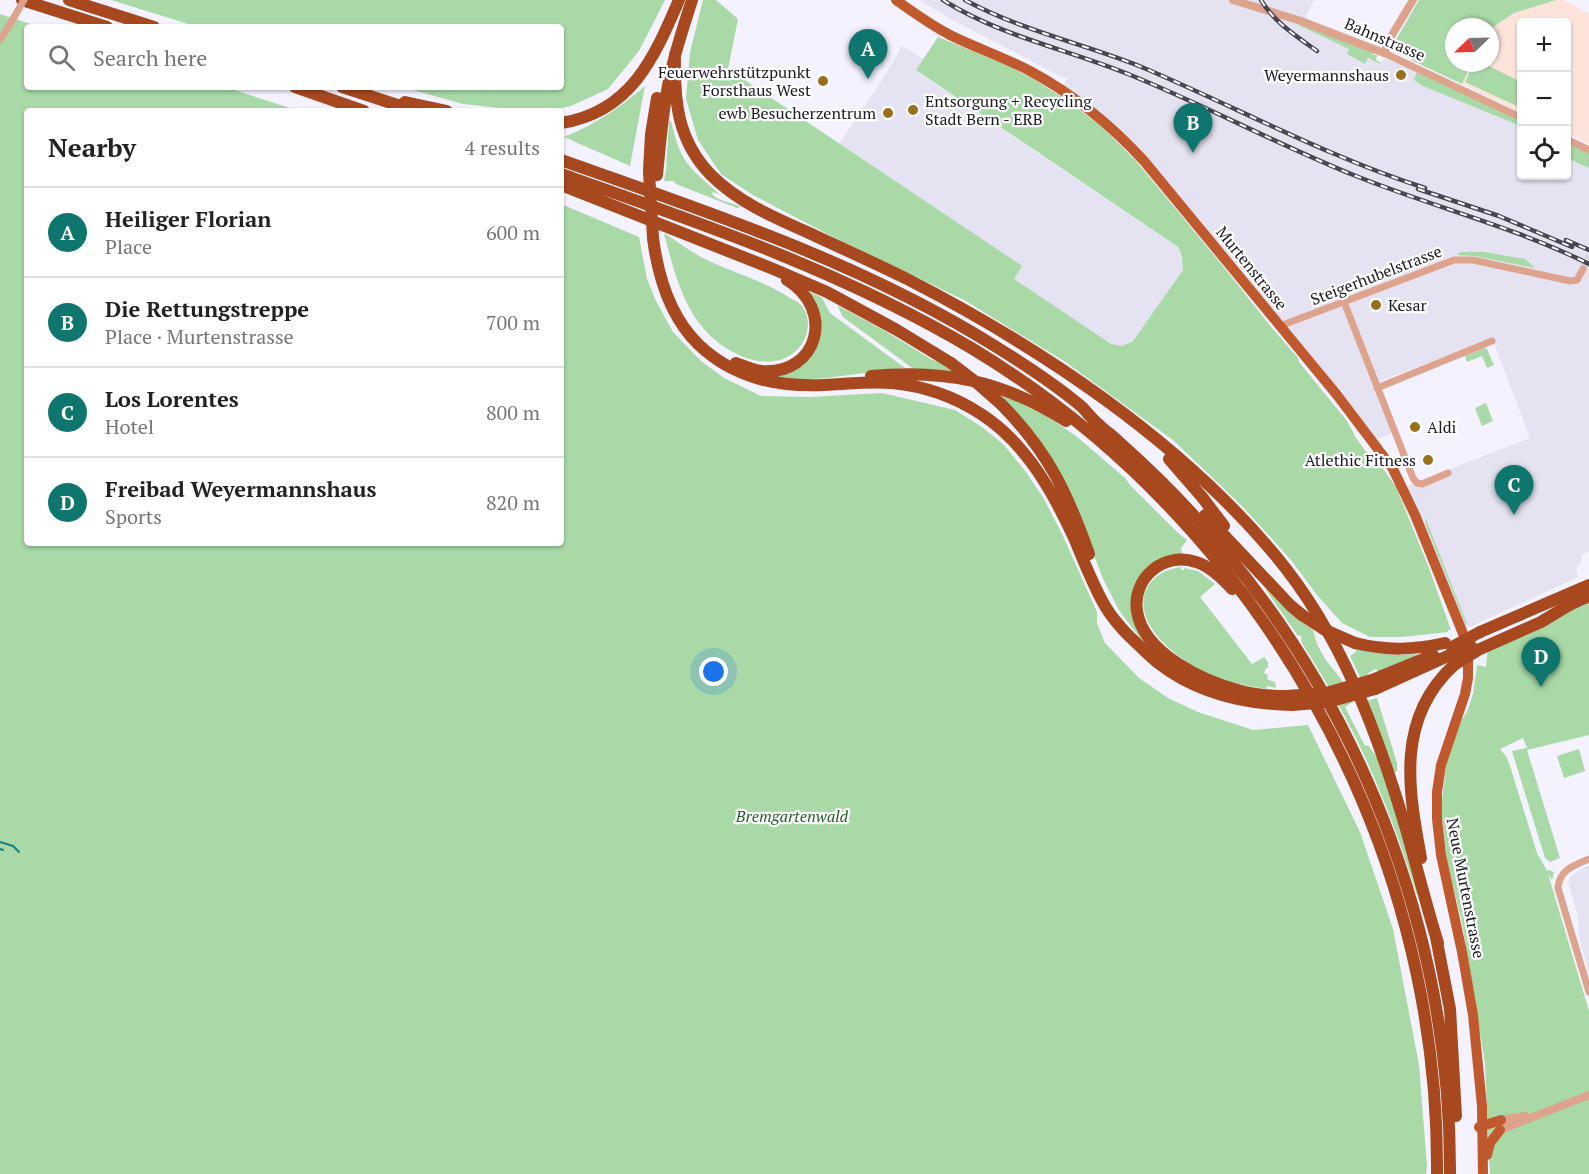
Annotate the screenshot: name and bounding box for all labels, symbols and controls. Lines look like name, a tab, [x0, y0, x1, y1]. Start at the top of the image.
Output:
street label: Bahnstrasse	[1341, 12, 1429, 66]
north arrow	[1445, 18, 1499, 72]
map controls	[1517, 18, 1571, 180]
button: +	[1517, 18, 1571, 72]
search box	[24, 24, 564, 90]
pin: A	[848, 29, 888, 79]
icon: search	[45, 41, 78, 74]
text: Search here	[93, 43, 207, 72]
place label: Feuerwehrstützpunkt Forsthaus West	[658, 61, 811, 101]
place label: Weyermannshaus	[1264, 64, 1389, 86]
marker: Weyermannshaus	[1394, 68, 1408, 82]
button: −	[1517, 72, 1571, 126]
marker: Feuerwehrstützpunkt Forsthaus West	[816, 74, 830, 88]
place label: Entsorgung + Recycling Stadt Bern - ERB	[925, 90, 1092, 130]
place label: ewb Besucherzentrum	[718, 102, 876, 124]
marker: Entsorgung + Recycling Stadt Bern - ERB	[906, 103, 920, 117]
pin: B	[1174, 104, 1212, 153]
marker: ewb Besucherzentrum	[881, 106, 895, 120]
button: locate	[1517, 126, 1571, 180]
text: Nearby	[48, 130, 136, 164]
text: 4 results	[465, 134, 540, 161]
text: Heiliger Florian	[105, 204, 272, 233]
text: A	[60, 219, 75, 246]
text: 600 m	[486, 219, 540, 246]
street label: Murtenstrasse	[1211, 222, 1293, 314]
text: Place	[105, 233, 152, 260]
street label: Steigerhubelstrasse	[1307, 240, 1445, 310]
text: Die Rettungstreppe	[105, 294, 309, 323]
place label: Kesar	[1388, 294, 1428, 316]
marker: Kesar	[1369, 298, 1383, 312]
text: B	[61, 309, 74, 336]
text: 700 m	[486, 309, 540, 336]
text: Place · Murtenstrasse	[105, 323, 294, 350]
text: Los Lorentes	[105, 384, 239, 413]
text: C	[61, 399, 74, 426]
text: 800 m	[486, 399, 540, 426]
text: Hotel	[105, 413, 154, 440]
place label: Aldi	[1427, 416, 1457, 438]
marker: Aldi	[1408, 420, 1422, 434]
place label: Atlethic Fitness	[1305, 449, 1416, 471]
marker: Atlethic Fitness	[1421, 453, 1435, 467]
pin: C	[1494, 466, 1534, 515]
text: Freibad Weyermannshaus	[105, 474, 376, 503]
text: D	[60, 489, 75, 516]
text: 820 m	[486, 489, 540, 516]
text: Sports	[105, 503, 162, 530]
pin: D	[1522, 638, 1560, 687]
your location	[699, 657, 728, 686]
park label: Bremgartenwald	[735, 805, 849, 827]
street label: Neue Murtenstrasse	[1442, 816, 1490, 960]

